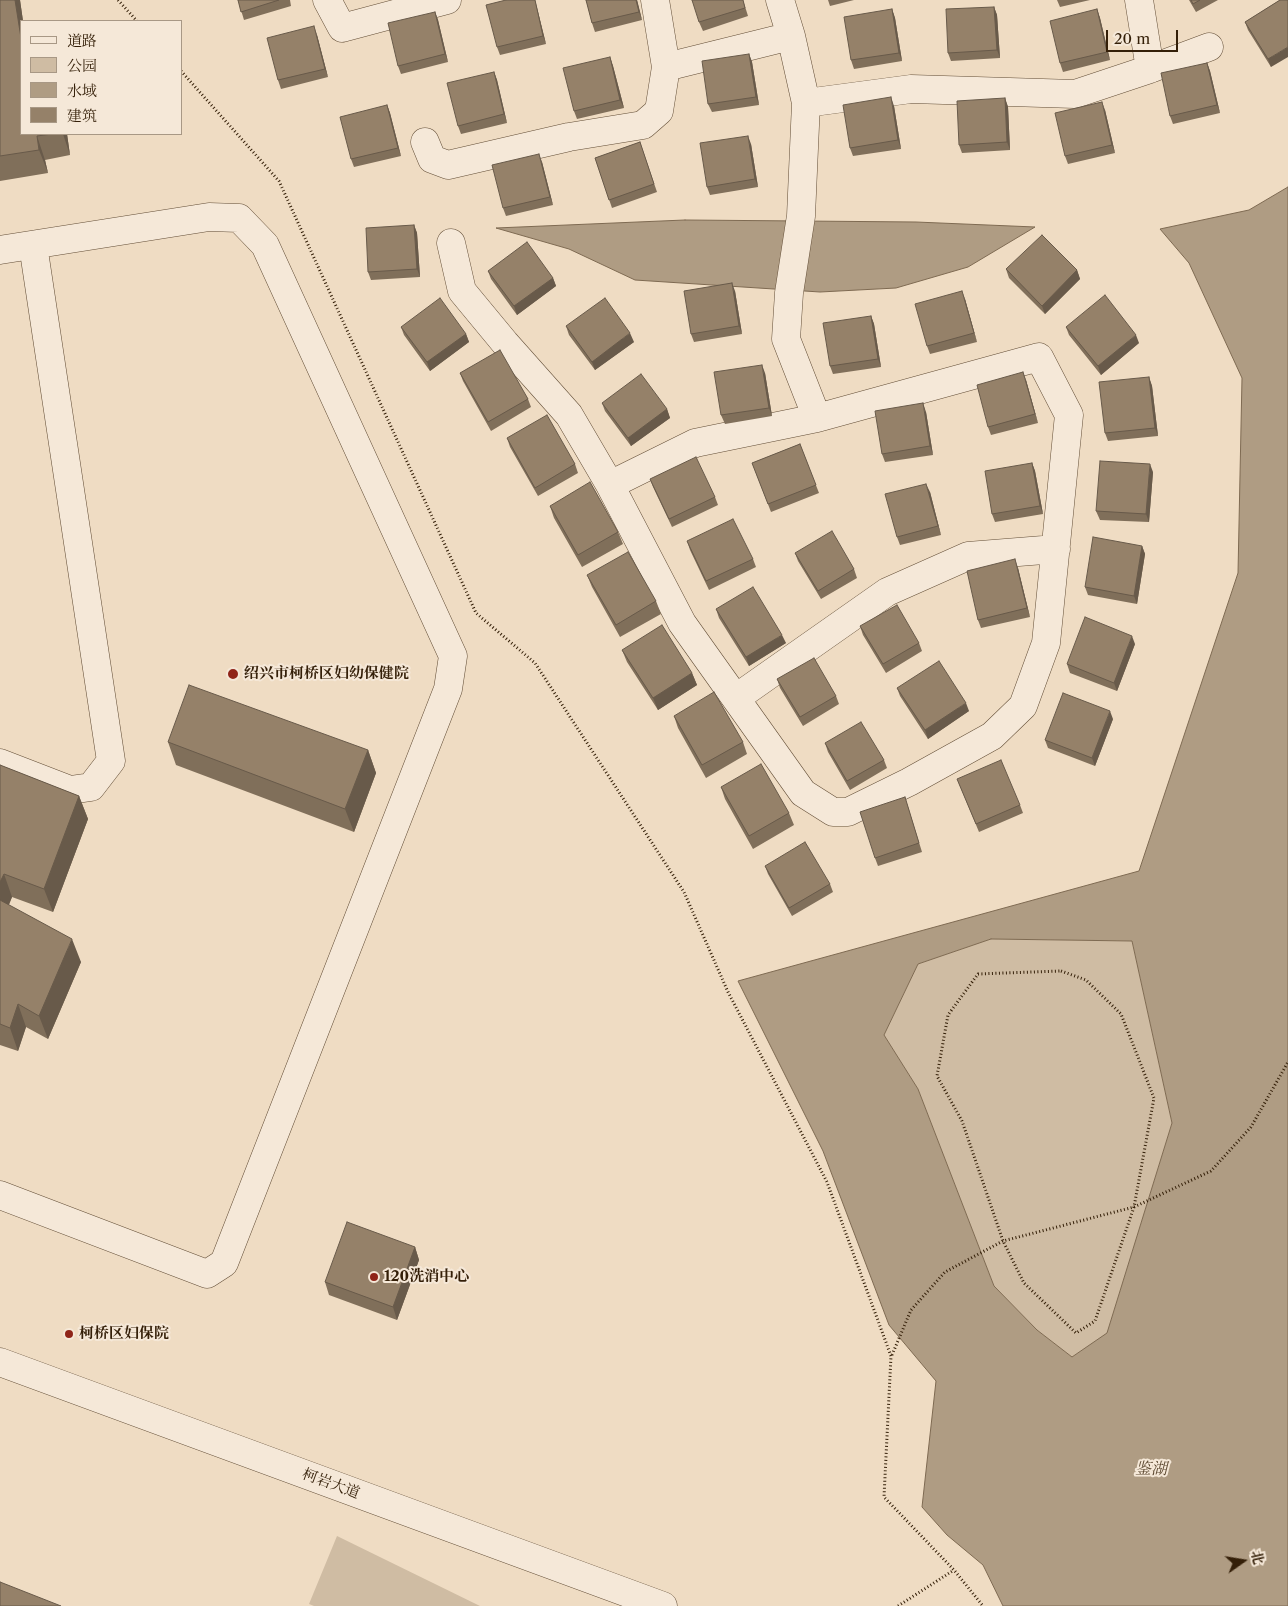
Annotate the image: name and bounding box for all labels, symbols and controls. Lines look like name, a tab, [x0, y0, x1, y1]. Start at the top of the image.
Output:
legend	[20, 20, 182, 135]
scale bar	[1108, 20, 1180, 52]
text: 20 m	[1114, 29, 1150, 48]
text: 道路	[67, 31, 97, 50]
text: 公园	[67, 56, 97, 75]
text: 水域	[67, 81, 97, 100]
text: 建筑	[67, 106, 97, 125]
place label: 绍兴市柯桥区妇幼保健院	[244, 665, 409, 683]
marker: 绍兴市柯桥区妇幼保健院	[226, 667, 240, 681]
place label: 120洗消中心	[384, 1268, 469, 1286]
marker: 120洗消中心	[368, 1271, 380, 1283]
place label: 柯桥区妇保院	[79, 1325, 169, 1343]
marker: 柯桥区妇保院	[63, 1328, 75, 1340]
water label: 鉴湖	[1135, 1459, 1167, 1479]
street label: 柯岩大道	[300, 1465, 362, 1503]
north arrow	[1218, 1536, 1268, 1586]
text: 北	[1247, 1549, 1268, 1566]

